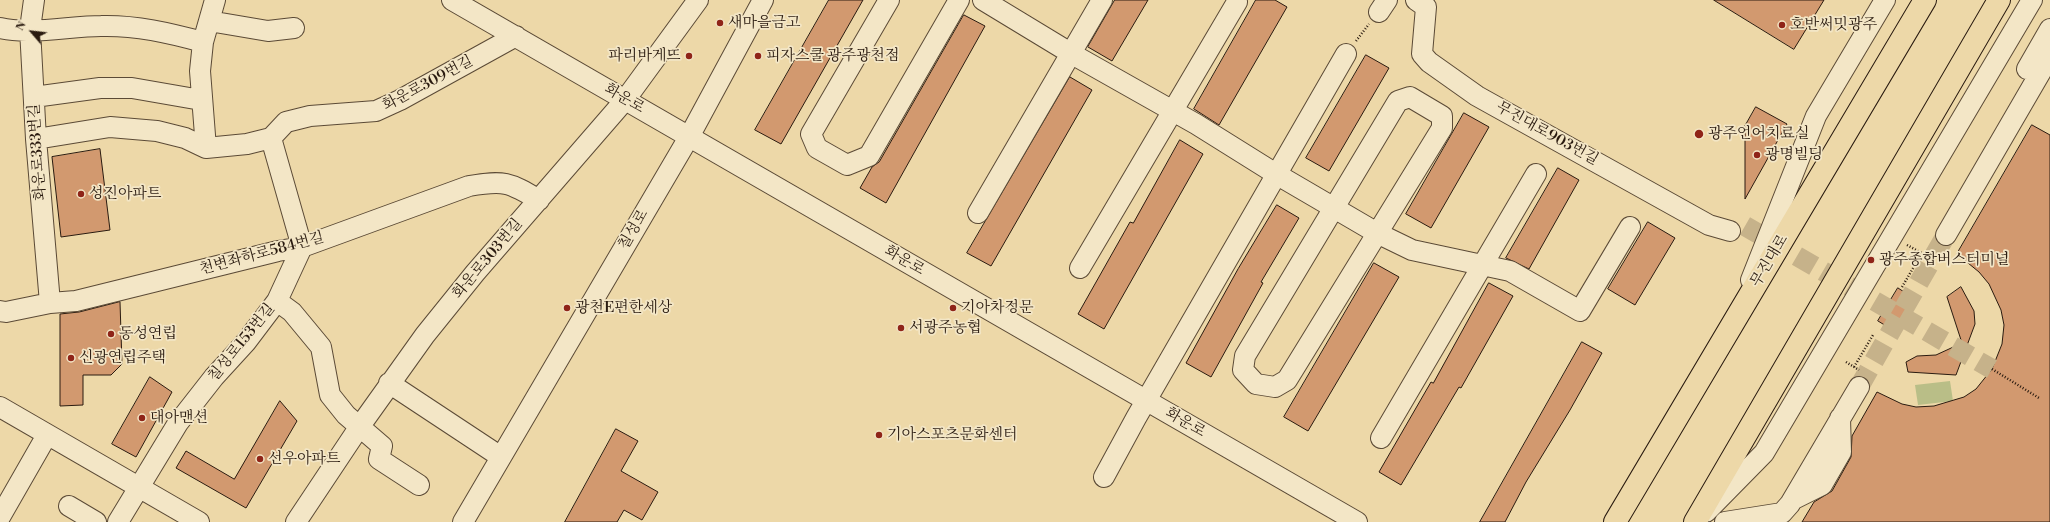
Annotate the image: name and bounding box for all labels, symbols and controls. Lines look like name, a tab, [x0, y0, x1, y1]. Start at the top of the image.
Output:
north arrow	[12, 12, 52, 52]
place label: 새마을금고	[728, 14, 800, 32]
place label: 호반써밋광주	[1790, 16, 1877, 34]
marker: 새마을금고	[715, 18, 725, 28]
text: N	[13, 19, 30, 34]
marker: 호반써밋광주	[1777, 20, 1787, 30]
place label: 파리바게뜨	[609, 47, 681, 65]
place label: 피자스쿨 광주광천점	[766, 47, 899, 65]
marker: 파리바게뜨	[684, 51, 694, 61]
marker: 피자스쿨 광주광천점	[753, 51, 763, 61]
street label: 화운로309번길	[380, 53, 476, 115]
street label: 화운로	[601, 80, 647, 118]
street label: 무진대로903번길	[1493, 98, 1601, 170]
street label: 화운로333번길	[26, 103, 50, 201]
place label: 광주언어치료실	[1708, 125, 1809, 143]
marker: 광주언어치료실	[1693, 128, 1705, 140]
place label: 광명빌딩	[1765, 146, 1823, 164]
marker: 광명빌딩	[1752, 150, 1762, 160]
place label: 성진아파트	[89, 185, 161, 203]
marker: 성진아파트	[76, 189, 86, 199]
street label: 칠성로	[615, 207, 653, 253]
street label: 화운로303번길	[449, 215, 527, 303]
street label: 천변좌하로584번길	[198, 229, 326, 279]
street label: 무진대로	[1747, 232, 1793, 290]
street label: 화운로	[881, 242, 927, 280]
place label: 광주종합버스터미널	[1879, 251, 2009, 269]
marker: 광주종합버스터미널	[1866, 255, 1876, 265]
place label: 광천E편한세상	[575, 299, 672, 317]
place label: 기아차정문	[961, 299, 1033, 317]
street label: 칠성로153번길	[205, 300, 279, 386]
marker: 광천E편한세상	[562, 303, 572, 313]
marker: 기아차정문	[948, 303, 958, 313]
place label: 서광주농협	[909, 319, 981, 337]
marker: 서광주농협	[896, 323, 906, 333]
place label: 동성연립	[119, 325, 177, 343]
marker: 동성연립	[106, 329, 116, 339]
place label: 신광연립주택	[79, 349, 166, 367]
marker: 신광연립주택	[66, 353, 76, 363]
street label: 화운로	[1162, 404, 1208, 442]
place label: 대아맨션	[150, 409, 208, 427]
marker: 대아맨션	[137, 413, 147, 423]
place label: 기아스포츠문화센터	[887, 426, 1017, 444]
marker: 기아스포츠문화센터	[874, 430, 884, 440]
place label: 선우아파트	[268, 450, 340, 468]
marker: 선우아파트	[255, 454, 265, 464]

